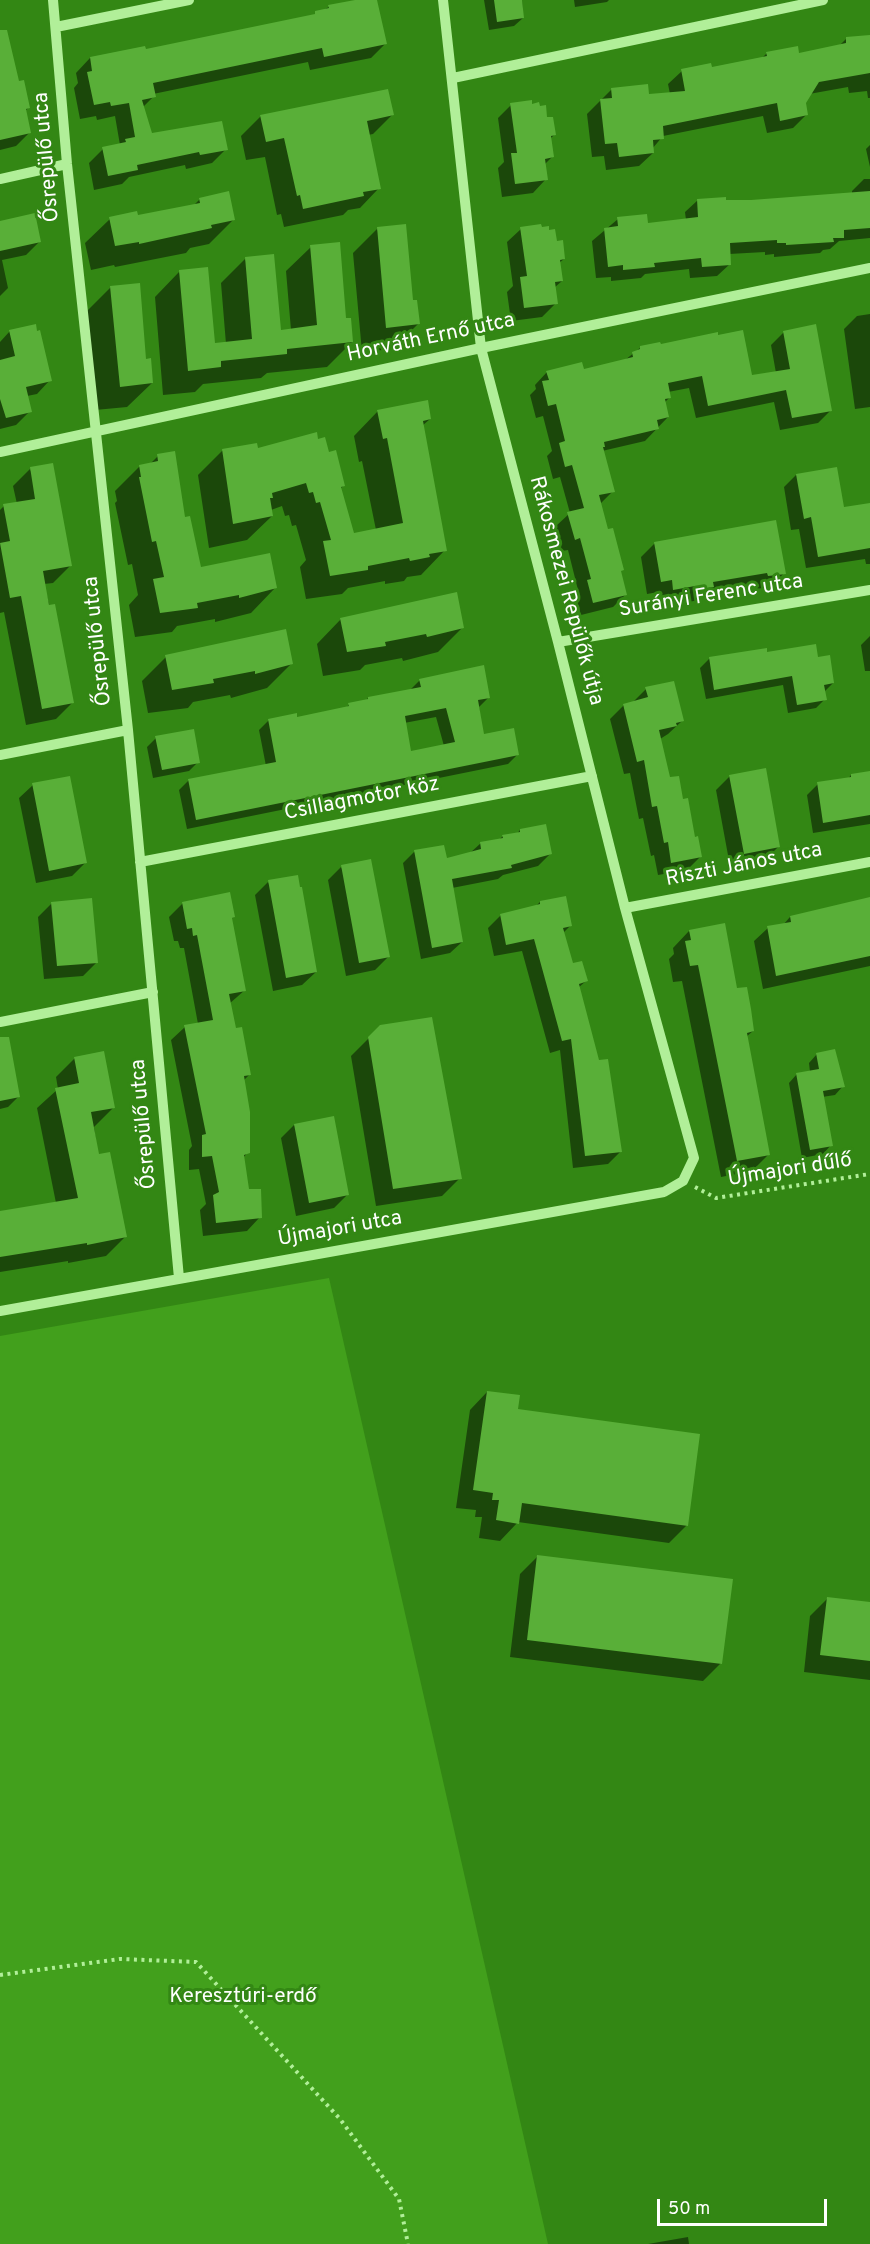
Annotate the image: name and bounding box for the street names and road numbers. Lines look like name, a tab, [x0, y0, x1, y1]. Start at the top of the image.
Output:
street label: Ősrepülő utca	[30, 91, 66, 223]
street label: Horváth Ernő utca	[345, 309, 517, 369]
street label: Rákosmezei Repülők útja	[522, 474, 608, 708]
street label: Surányi Ferenc utca	[617, 570, 805, 624]
street label: Ősrepülő utca	[80, 575, 118, 707]
street label: Csillagmotor köz	[282, 773, 442, 827]
street label: Riszti János utca	[663, 838, 825, 894]
street label: Ősrepülő utca	[127, 1058, 163, 1190]
street label: Újmajori dűlő	[726, 1149, 854, 1193]
street label: Újmajori utca	[276, 1207, 404, 1253]

